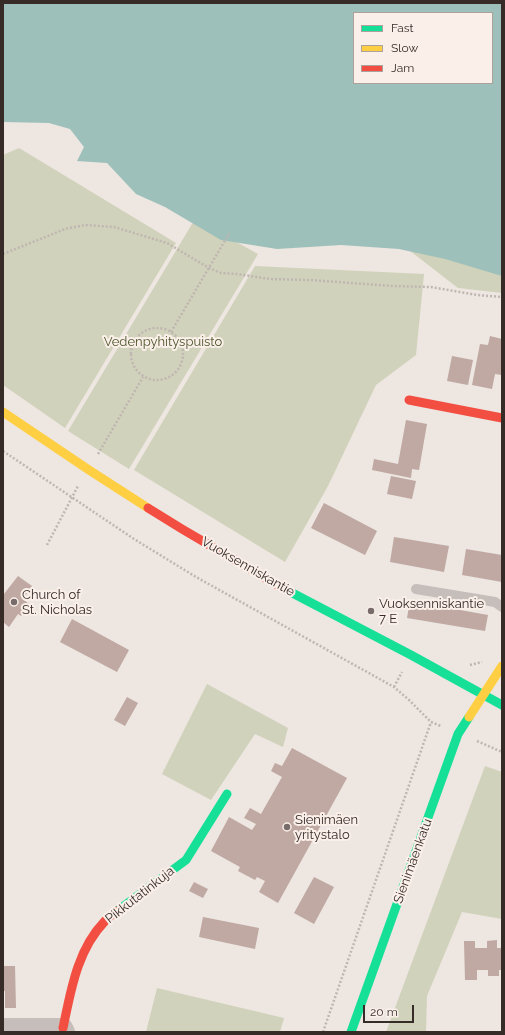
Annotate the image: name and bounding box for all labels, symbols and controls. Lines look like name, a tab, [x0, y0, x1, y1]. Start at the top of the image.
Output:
legend	[353, 12, 493, 84]
text: Fast	[391, 21, 414, 35]
text: Slow	[391, 41, 418, 55]
text: Jam	[391, 61, 414, 75]
park label: Vedenpyhityspuisto	[104, 334, 222, 350]
street label: Vuoksenniskantie	[199, 534, 297, 600]
place label: Church of St. Nicholas	[22, 587, 92, 618]
place label: Vuoksenniskantie 7 E	[379, 596, 484, 627]
marker: Church of St. Nicholas	[9, 597, 19, 607]
marker: Vuoksenniskantie 7 E	[366, 606, 376, 616]
place label: Sienimäen yritystalo	[295, 812, 358, 843]
street label: Sienimäenkatu	[390, 817, 436, 905]
marker: Sienimäen yritystalo	[282, 822, 292, 832]
street label: Pikkutatinkuja	[102, 863, 178, 927]
scale bar	[365, 997, 416, 1023]
text: 20 m	[370, 1005, 398, 1019]

